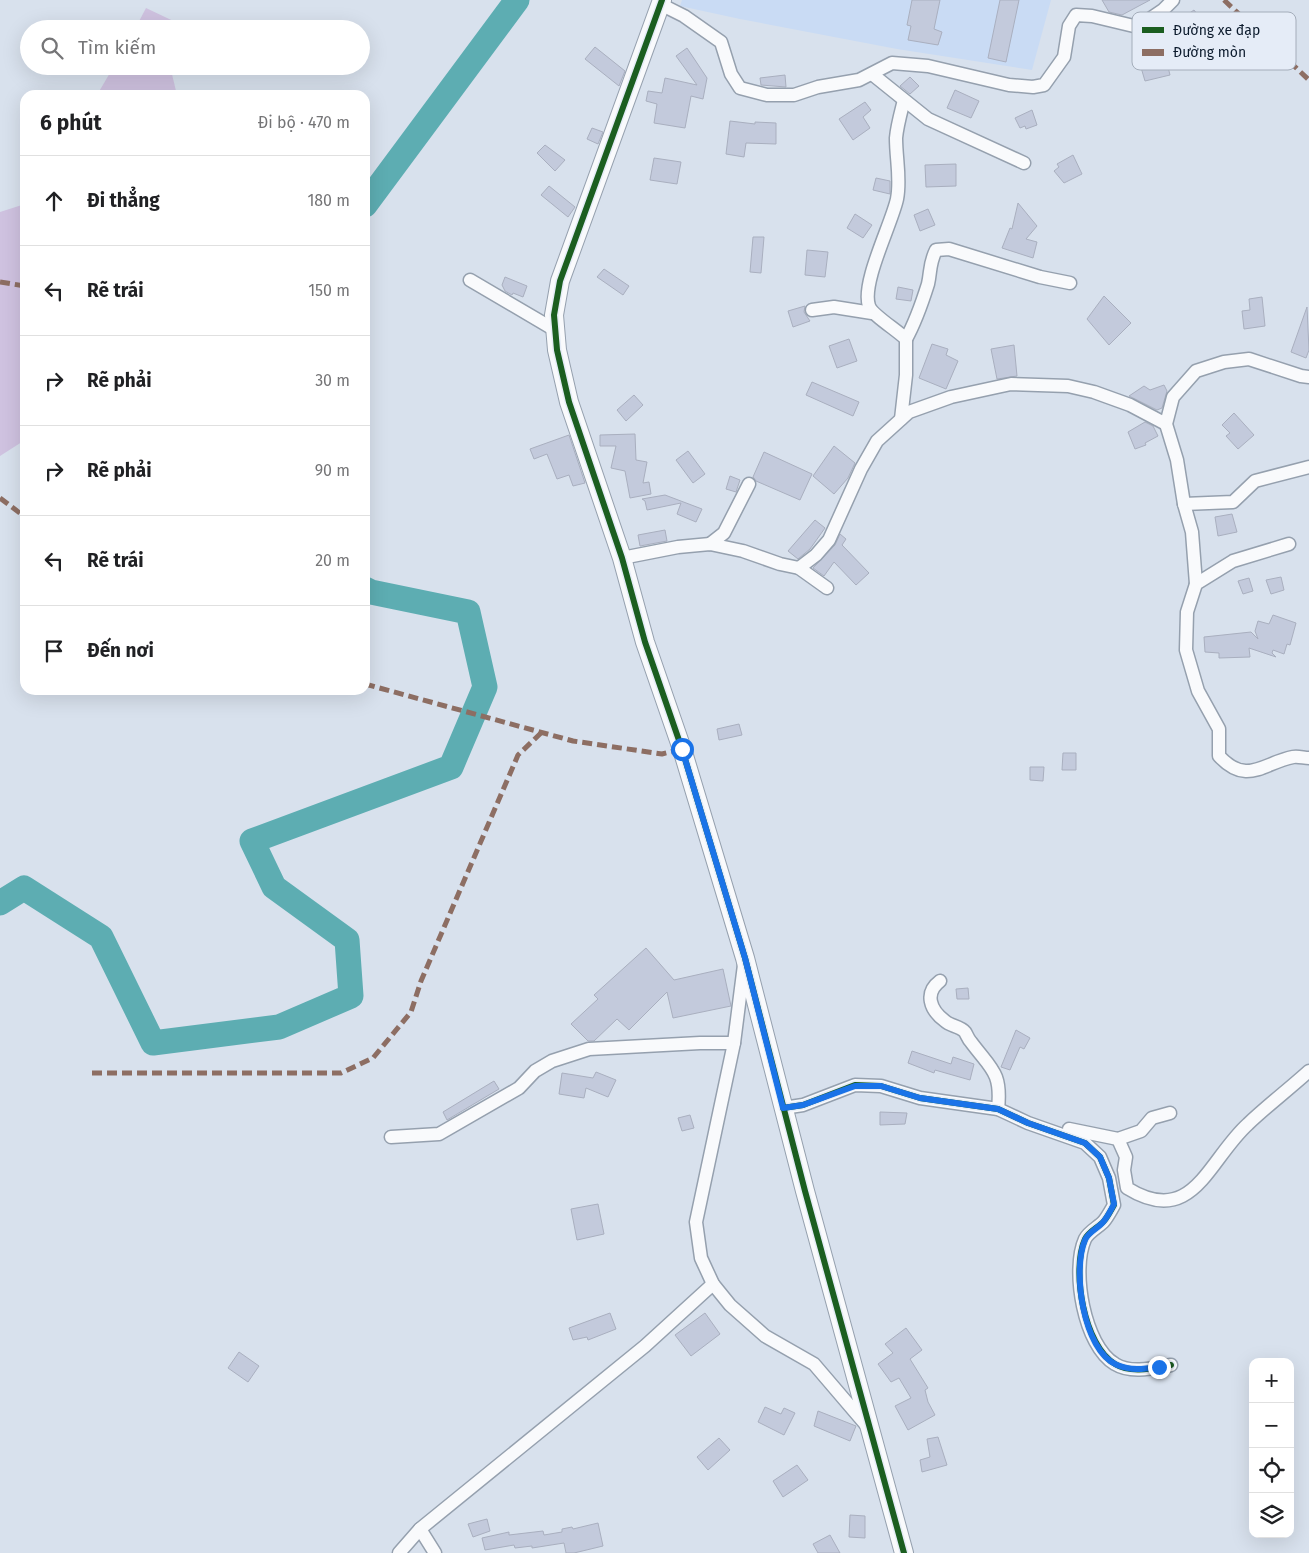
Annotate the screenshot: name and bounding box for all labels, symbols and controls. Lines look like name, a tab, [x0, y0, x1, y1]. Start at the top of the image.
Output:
legend	[1132, 12, 1296, 70]
search box	[20, 20, 370, 75]
text: Đường xe đạp	[1173, 22, 1260, 39]
icon: search	[38, 34, 66, 62]
text: Tìm kiếm	[78, 36, 156, 59]
text: Đường mòn	[1173, 44, 1246, 61]
text: 6 phút	[40, 110, 102, 136]
text: Đi bộ · 470 m	[258, 113, 350, 132]
icon: ahead	[40, 187, 68, 215]
text: Đi thẳng	[87, 189, 160, 212]
text: 180 m	[307, 191, 350, 210]
icon: left	[40, 277, 68, 305]
text: Rẽ trái	[87, 279, 144, 302]
text: 150 m	[308, 281, 350, 300]
icon: right	[40, 367, 68, 395]
text: Rẽ phải	[87, 369, 152, 392]
text: 30 m	[315, 371, 350, 390]
icon: right	[40, 457, 68, 485]
text: Rẽ phải	[87, 459, 152, 482]
text: 90 m	[315, 461, 350, 480]
icon: left	[40, 547, 68, 575]
text: Rẽ trái	[87, 549, 144, 572]
text: 20 m	[315, 551, 350, 570]
icon: arrive	[40, 637, 68, 665]
text: Đến nơi	[87, 639, 154, 662]
route start	[671, 738, 694, 761]
route end	[1148, 1356, 1171, 1379]
map controls	[1249, 1358, 1294, 1538]
button: +	[1249, 1358, 1294, 1403]
button: −	[1249, 1403, 1294, 1448]
button: locate	[1249, 1448, 1294, 1493]
button: layers	[1249, 1493, 1294, 1538]

